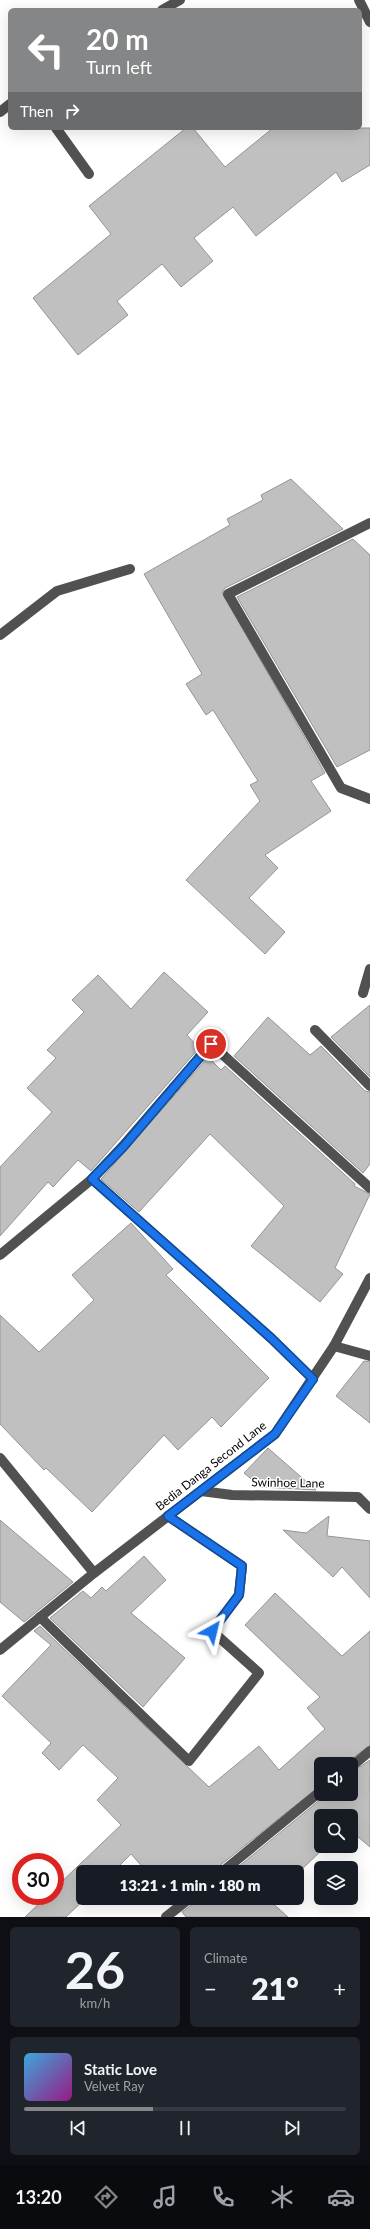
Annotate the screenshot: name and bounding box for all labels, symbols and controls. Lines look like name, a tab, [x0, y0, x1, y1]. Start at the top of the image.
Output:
text: 20 m	[86, 22, 149, 56]
icon: left	[20, 24, 72, 76]
text: Turn left	[86, 56, 152, 78]
icon: right	[61, 100, 83, 122]
text: Then	[20, 102, 53, 120]
pin	[194, 1027, 228, 1061]
icon: arrive	[200, 1033, 222, 1055]
street label: Bedia Danga Second Lane	[152, 1418, 269, 1514]
street label: Swinhoe Lane	[251, 1474, 325, 1491]
position arrow	[191, 1610, 233, 1652]
map controls	[314, 1757, 358, 1905]
button: sound	[314, 1757, 358, 1801]
button: search	[314, 1809, 358, 1853]
speed limit sign: 30	[12, 1853, 64, 1905]
button: layers	[314, 1861, 358, 1905]
text: 13:21 · 1 min · 180 m	[119, 1876, 261, 1894]
text: 26	[65, 1938, 125, 2000]
text: Climate	[204, 1950, 247, 1966]
text: 21°	[251, 1970, 299, 2006]
text: −	[204, 1975, 217, 2002]
text: +	[333, 1975, 346, 2002]
text: km/h	[80, 1995, 110, 2011]
text: Static Love	[84, 2060, 157, 2078]
text: Velvet Ray	[84, 2078, 144, 2094]
icon: previous	[67, 2117, 89, 2139]
icon: pause	[174, 2117, 196, 2139]
icon: next	[281, 2117, 303, 2139]
icon: directions	[92, 2183, 120, 2211]
icon: music	[151, 2183, 179, 2211]
icon: phone	[209, 2183, 237, 2211]
icon: climate	[268, 2183, 296, 2211]
icon: car	[327, 2183, 355, 2211]
text: 13:20	[15, 2186, 62, 2208]

